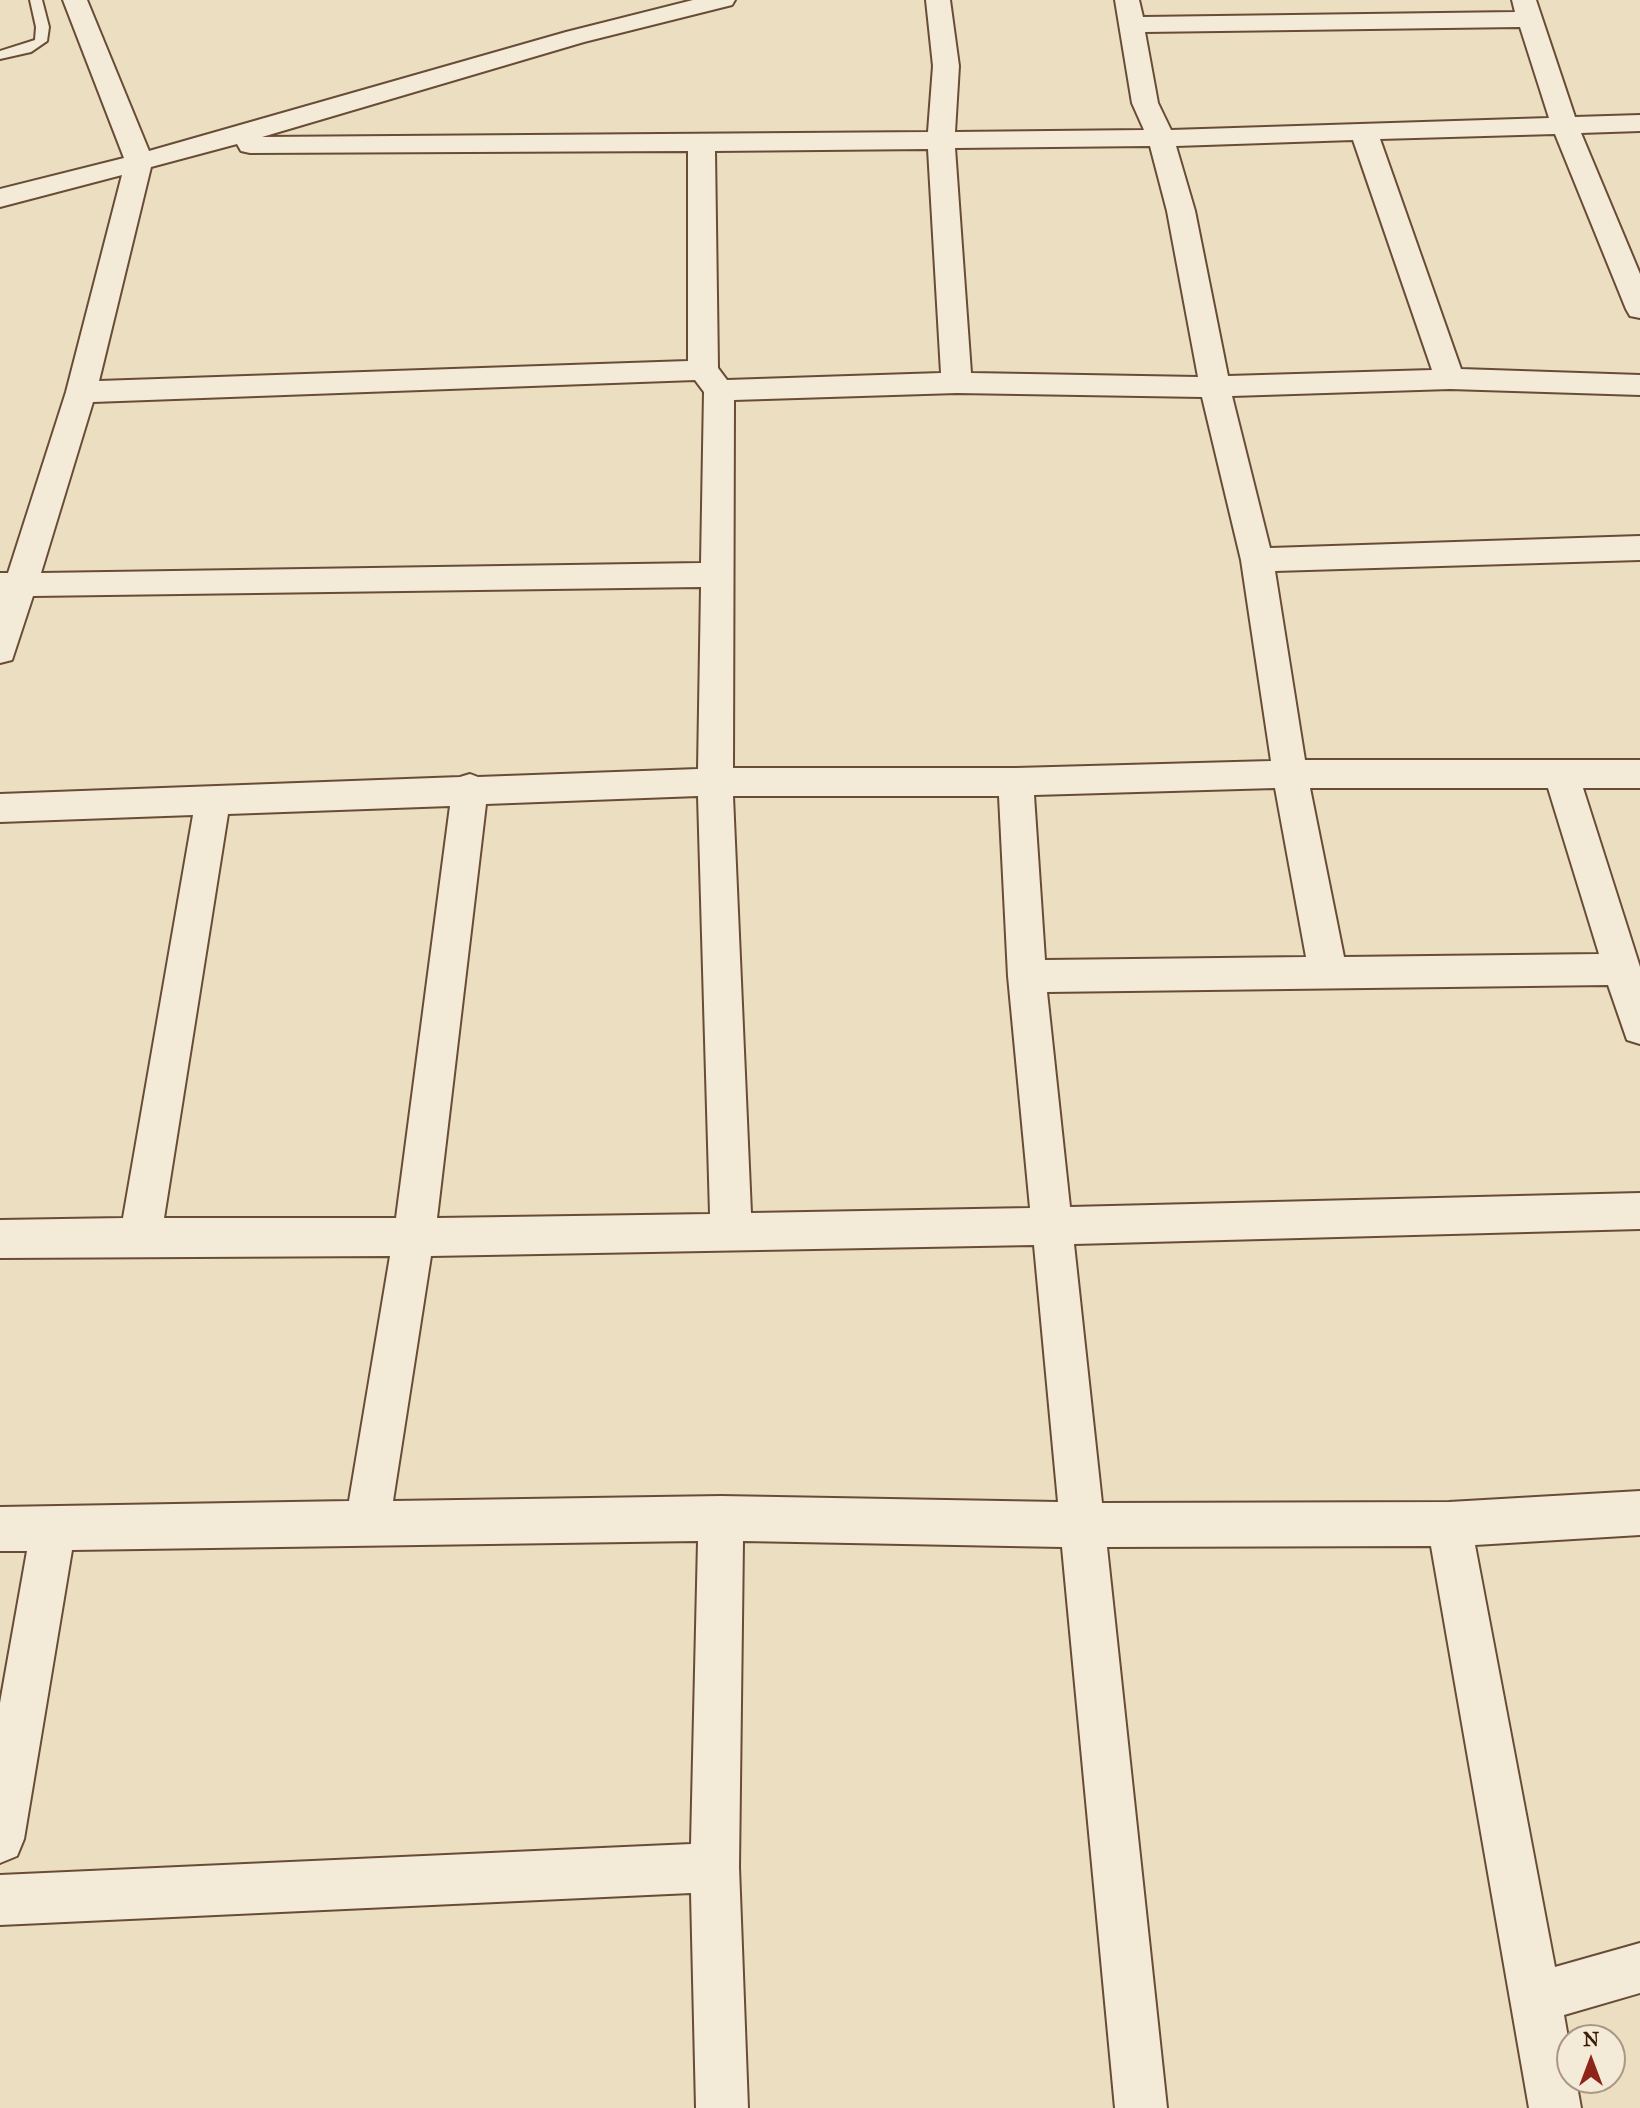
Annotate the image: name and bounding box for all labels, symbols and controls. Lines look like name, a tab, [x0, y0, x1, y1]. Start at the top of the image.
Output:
north arrow	[1556, 2024, 1626, 2094]
text: N	[1583, 2028, 1599, 2051]

